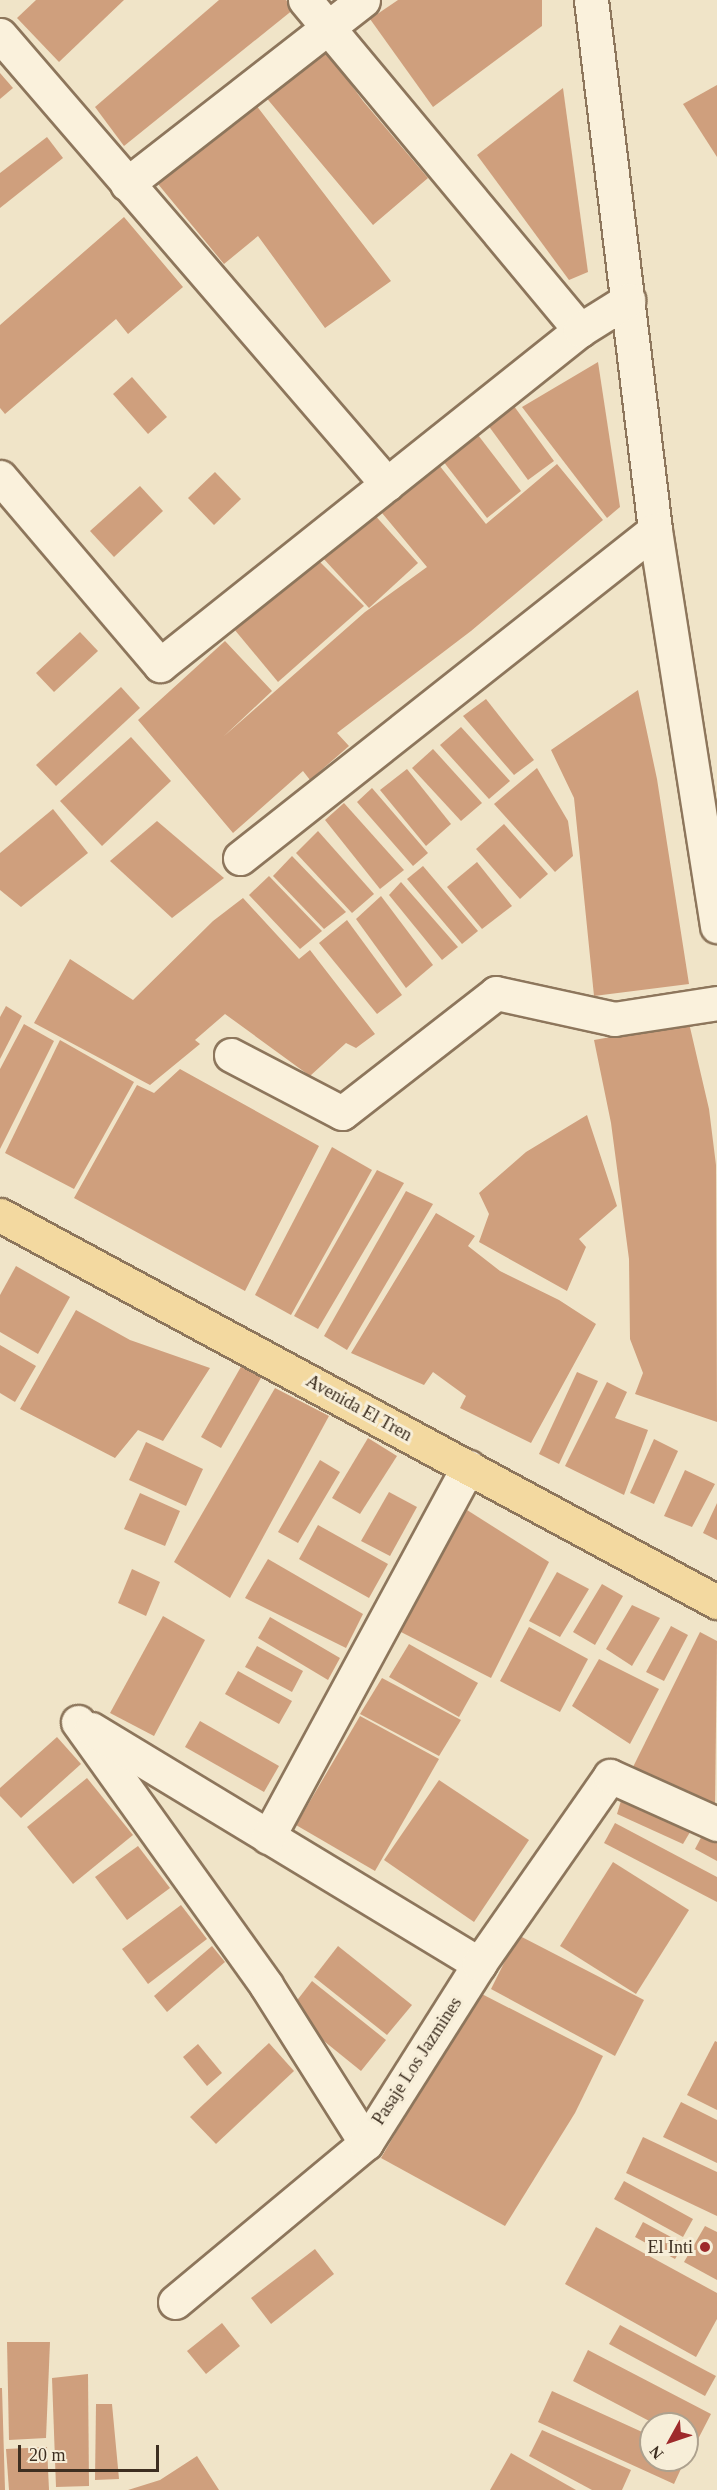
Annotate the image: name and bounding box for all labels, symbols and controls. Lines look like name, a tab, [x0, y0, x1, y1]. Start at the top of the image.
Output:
street label: Avenida El Tren	[302, 1370, 416, 1446]
street label: Pasaje Los Jazmines	[368, 1993, 466, 2129]
place label: El Inti	[648, 2236, 693, 2258]
marker: El Inti	[698, 2240, 712, 2254]
north arrow	[639, 2412, 699, 2472]
scale bar	[21, 2433, 162, 2471]
text: N	[646, 2443, 667, 2462]
text: 20 m	[29, 2445, 66, 2465]

